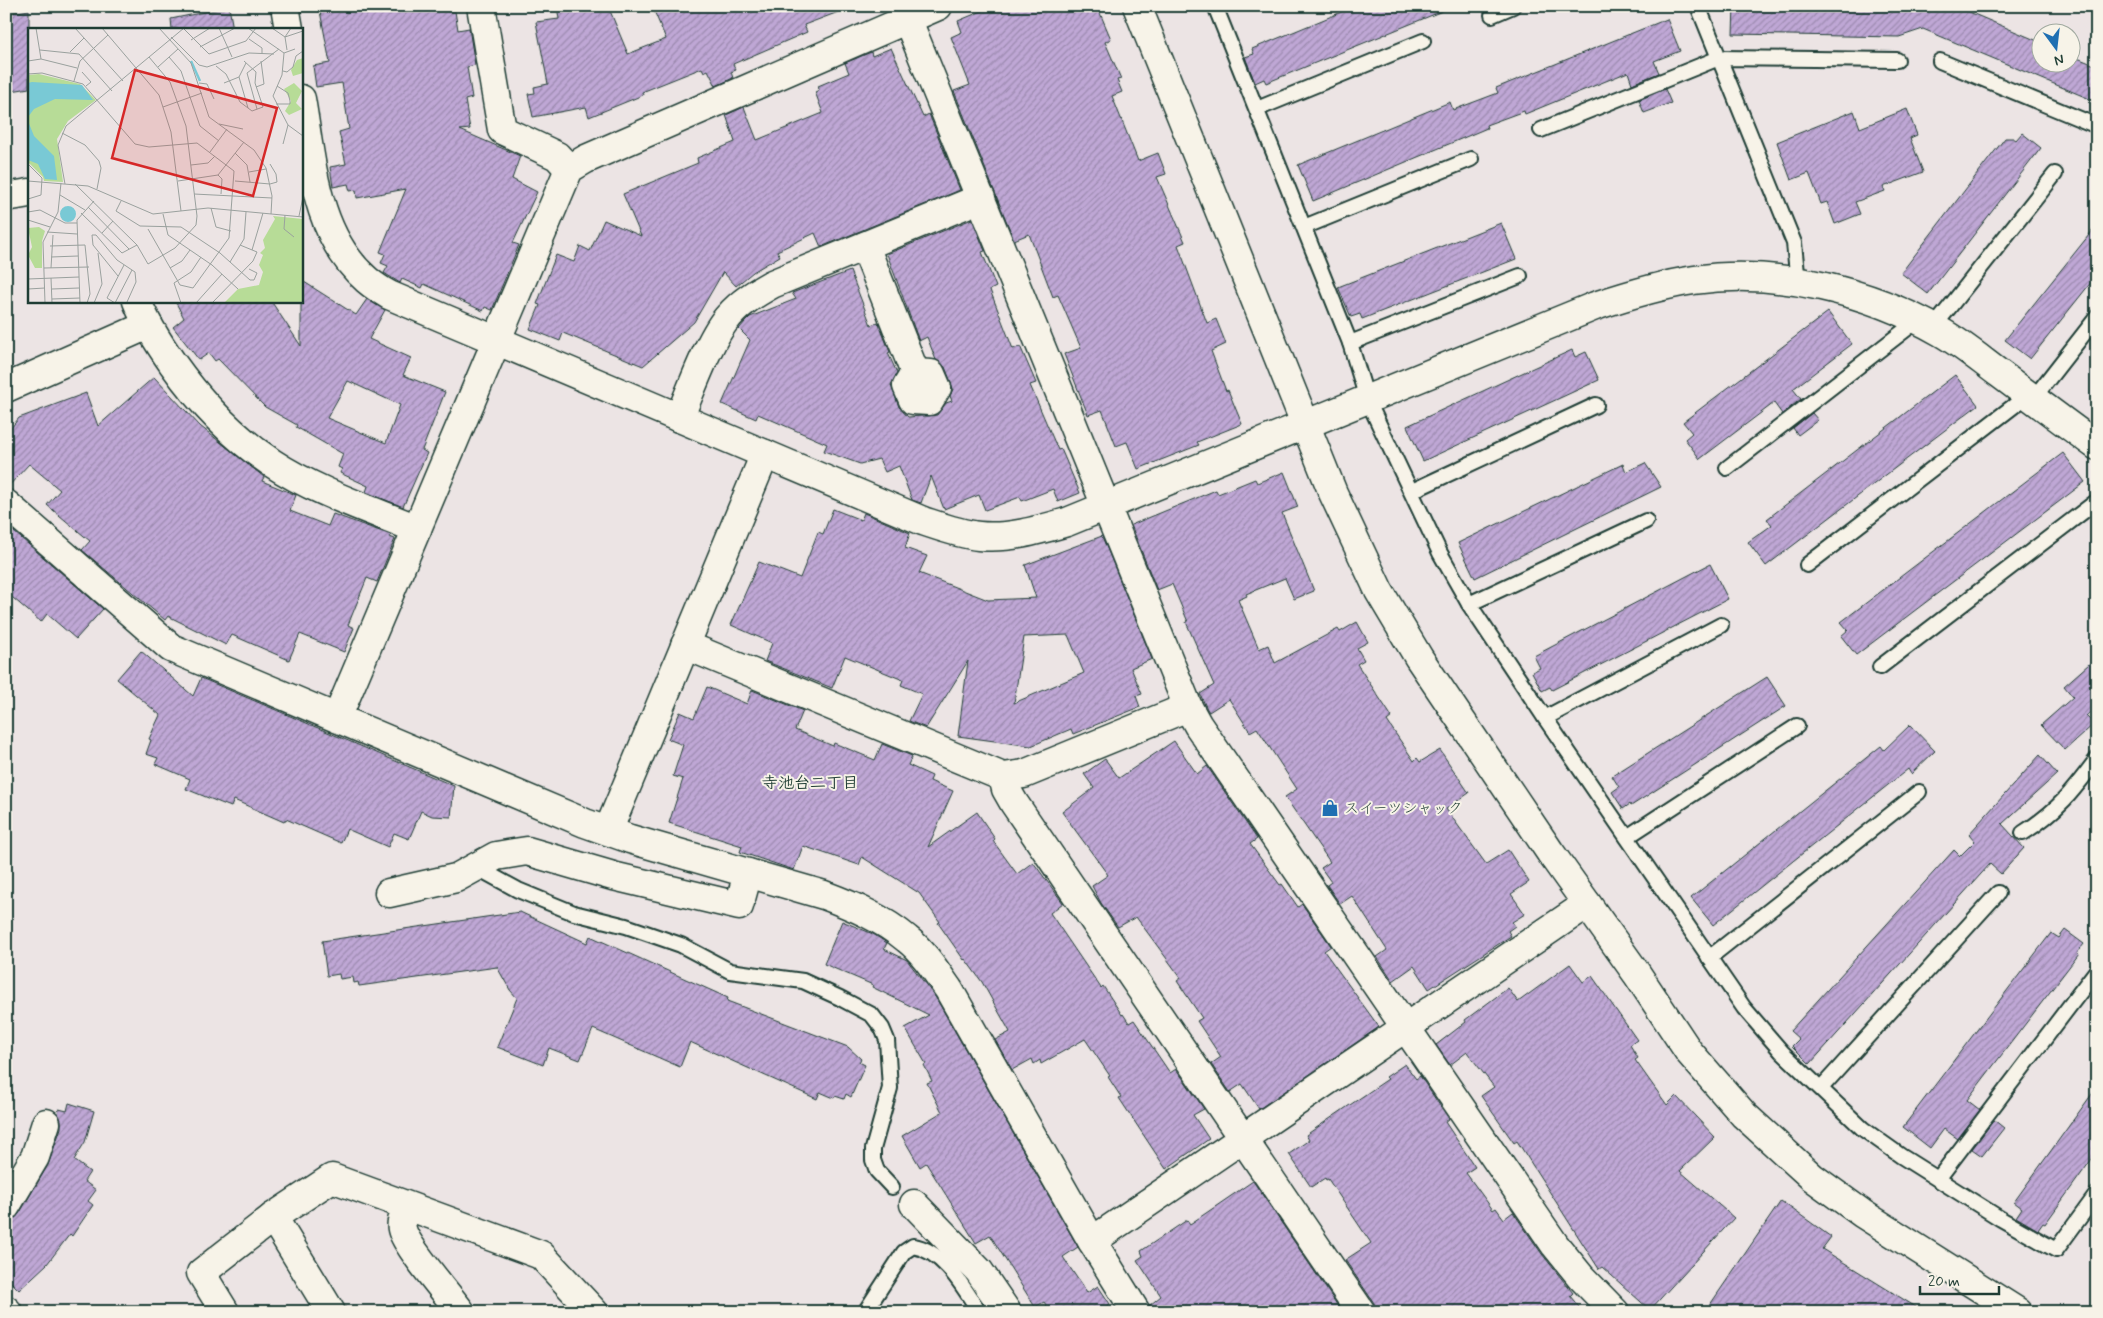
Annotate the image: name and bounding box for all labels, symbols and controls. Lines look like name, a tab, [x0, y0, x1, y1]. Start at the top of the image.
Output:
north arrow	[2030, 22, 2080, 72]
inset map	[28, 28, 302, 302]
text: N	[2052, 50, 2066, 69]
district label: 寺池台二丁目	[762, 773, 858, 794]
shop icon: スイーツシャック	[1320, 798, 1340, 818]
place label: スイーツシャック	[1344, 799, 1463, 819]
scale bar	[1920, 1263, 1999, 1295]
text: 20 m	[1928, 1272, 1960, 1292]

